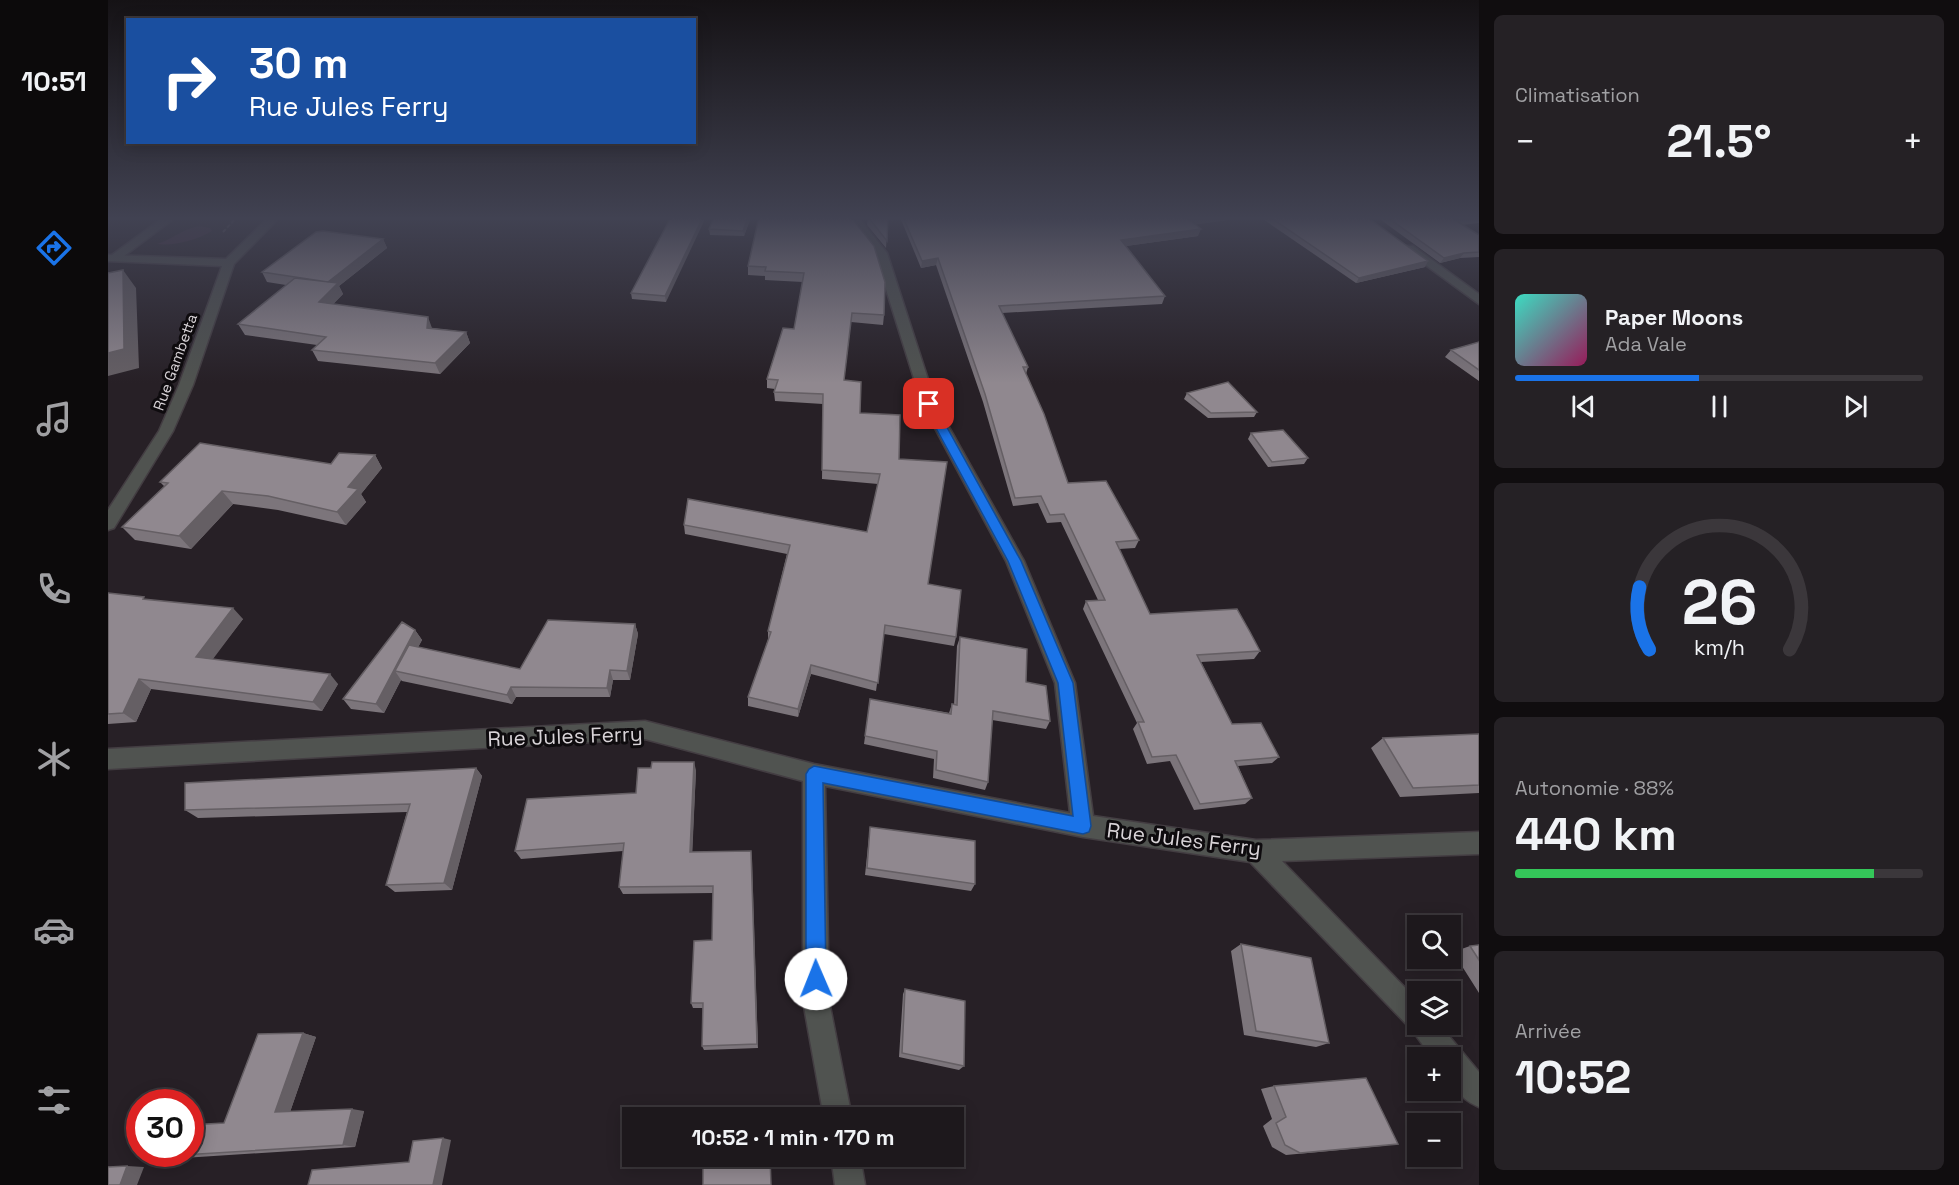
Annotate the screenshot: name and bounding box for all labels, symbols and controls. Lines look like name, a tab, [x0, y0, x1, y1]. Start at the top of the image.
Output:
text: 30 m	[249, 37, 348, 90]
icon: right	[150, 42, 228, 120]
text: 10:51	[21, 64, 87, 99]
text: Climatisation	[1515, 82, 1640, 108]
text: Rue Jules Ferry	[249, 89, 448, 124]
text: 21.5°	[1666, 113, 1772, 170]
text: −	[1515, 121, 1535, 163]
text: +	[1903, 121, 1923, 163]
icon: directions	[33, 227, 75, 269]
text: Paper Moons	[1605, 303, 1743, 331]
street label: Rue Gambetta	[149, 311, 201, 413]
text: Ada Vale	[1605, 331, 1687, 357]
pin	[903, 378, 954, 429]
icon: arrive	[912, 387, 945, 420]
icon: previous	[1567, 390, 1600, 423]
icon: pause	[1703, 390, 1736, 423]
icon: next	[1839, 390, 1872, 423]
icon: music	[33, 398, 75, 440]
text: 26	[1681, 563, 1757, 642]
icon: phone	[33, 568, 75, 610]
text: km/h	[1693, 634, 1745, 661]
street label: Rue Jules Ferry	[487, 720, 643, 752]
icon: climate	[33, 738, 75, 780]
text: Autonomie · 88%	[1515, 775, 1674, 801]
text: 440 km	[1515, 806, 1677, 863]
street label: Rue Jules Ferry	[1105, 816, 1263, 862]
icon: car	[33, 909, 75, 951]
map controls	[1407, 915, 1461, 1167]
button: search	[1407, 915, 1461, 969]
position arrow	[784, 947, 848, 1011]
button: layers	[1407, 981, 1461, 1035]
text: Arrivée	[1515, 1018, 1582, 1044]
button: +	[1407, 1047, 1461, 1101]
text: 10:52	[1515, 1049, 1631, 1106]
icon: filters	[33, 1079, 75, 1121]
speed limit sign: 30	[126, 1089, 204, 1167]
button: −	[1407, 1113, 1461, 1167]
text: 10:52 · 1 min · 170 m	[691, 1123, 895, 1151]

